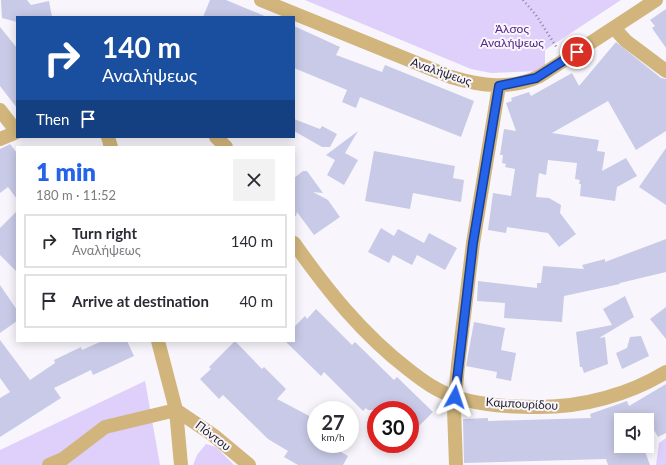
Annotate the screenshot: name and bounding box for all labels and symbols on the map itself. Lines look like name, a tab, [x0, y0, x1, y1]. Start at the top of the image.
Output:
park label: Άλσος Αναλήψεως	[480, 21, 544, 50]
pin	[560, 35, 594, 69]
street label: Αναλήψεως	[409, 54, 474, 89]
position arrow	[434, 376, 476, 418]
street label: Καμπουρίδου	[485, 394, 559, 413]
speed limit sign: 30	[367, 401, 419, 453]
street label: Πόντου	[193, 417, 234, 454]

